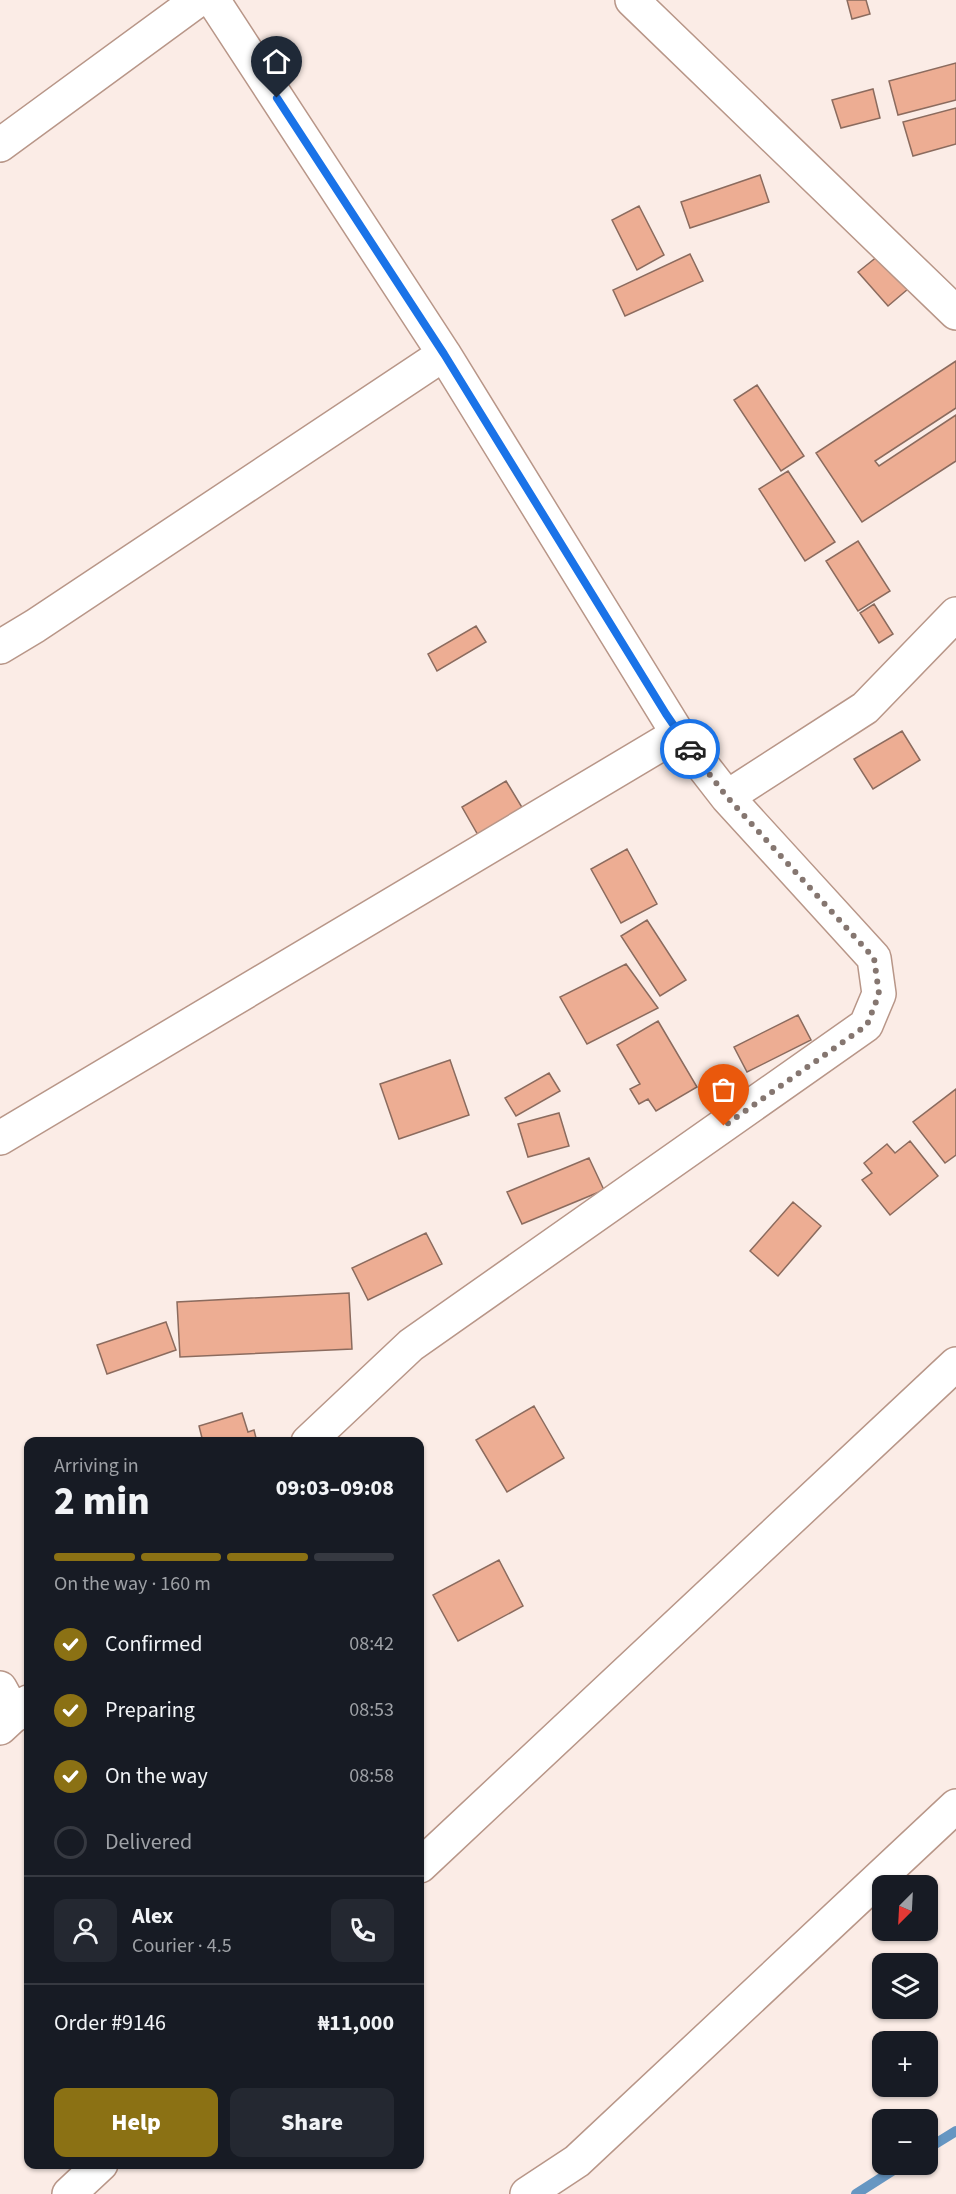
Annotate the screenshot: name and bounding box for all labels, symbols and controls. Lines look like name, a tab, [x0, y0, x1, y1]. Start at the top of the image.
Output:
pin	[251, 36, 302, 98]
icon: home	[260, 45, 293, 78]
courier	[660, 719, 720, 779]
icon: car	[674, 733, 707, 766]
pin	[698, 1064, 749, 1126]
icon: bag	[707, 1073, 740, 1106]
text: Arriving in	[54, 1452, 139, 1480]
text: 09:03–09:08	[276, 1472, 394, 1504]
text: 2 min	[54, 1474, 150, 1530]
text: On the way · 160 m	[54, 1570, 211, 1598]
icon: check	[54, 1628, 87, 1661]
text: Confirmed	[105, 1628, 202, 1660]
text: 08:42	[349, 1630, 394, 1658]
icon: check	[54, 1694, 87, 1727]
text: Preparing	[105, 1694, 195, 1726]
text: 08:53	[349, 1696, 394, 1724]
icon: check	[54, 1760, 87, 1793]
text: On the way	[105, 1760, 208, 1792]
text: 08:58	[349, 1762, 394, 1790]
text: Delivered	[105, 1826, 192, 1858]
north arrow	[872, 1875, 938, 1941]
map controls	[872, 1875, 938, 2175]
button: person	[54, 1899, 117, 1962]
button: phone	[331, 1899, 394, 1962]
text: Alex	[132, 1900, 173, 1932]
text: Courier · 4.5	[132, 1932, 232, 1960]
button: layers	[872, 1953, 938, 2019]
text: Order #9146	[54, 2007, 166, 2039]
text: ₦11,000	[318, 2007, 394, 2039]
button: +	[872, 2031, 938, 2097]
button: Help	[54, 2088, 218, 2157]
button: Share	[230, 2088, 394, 2157]
button: −	[872, 2109, 938, 2175]

